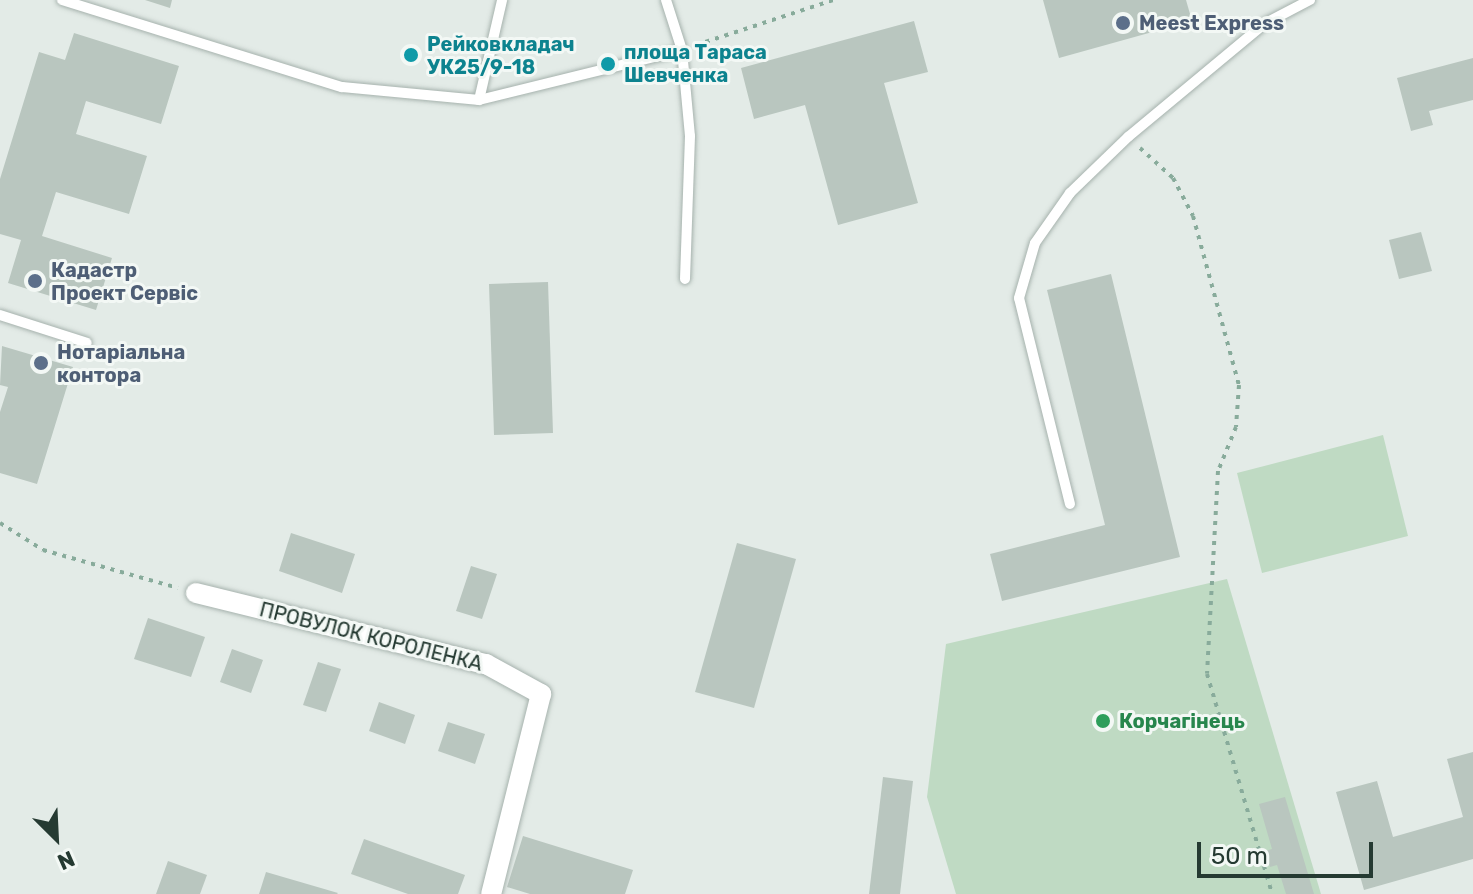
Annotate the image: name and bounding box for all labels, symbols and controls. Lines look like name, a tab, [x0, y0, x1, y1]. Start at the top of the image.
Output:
place label: Meest Express	[1139, 11, 1284, 35]
marker: Meest Express	[1114, 14, 1132, 32]
place label: Рейковкладач УК25/9-18	[427, 32, 575, 79]
place label: площа Тараса Шевченка	[624, 40, 767, 87]
marker: Рейковкладач УК25/9-18	[402, 46, 420, 64]
marker: площа Тараса Шевченка	[599, 55, 617, 73]
place label: Кадастр Проект Сервіс	[51, 258, 198, 305]
marker: Кадастр Проект Сервіс	[26, 272, 44, 290]
place label: Нотаріальна контора	[57, 340, 185, 387]
marker: Нотаріальна контора	[32, 354, 50, 372]
street label: ПРОВУЛОК КОРОЛЕНКА	[257, 598, 485, 676]
place label: Корчагінець	[1119, 709, 1245, 733]
marker: Корчагінець	[1094, 712, 1112, 730]
north arrow	[16, 798, 96, 878]
scale bar	[1201, 826, 1377, 876]
text: 50 m	[1211, 842, 1268, 870]
text: N	[53, 845, 79, 876]

